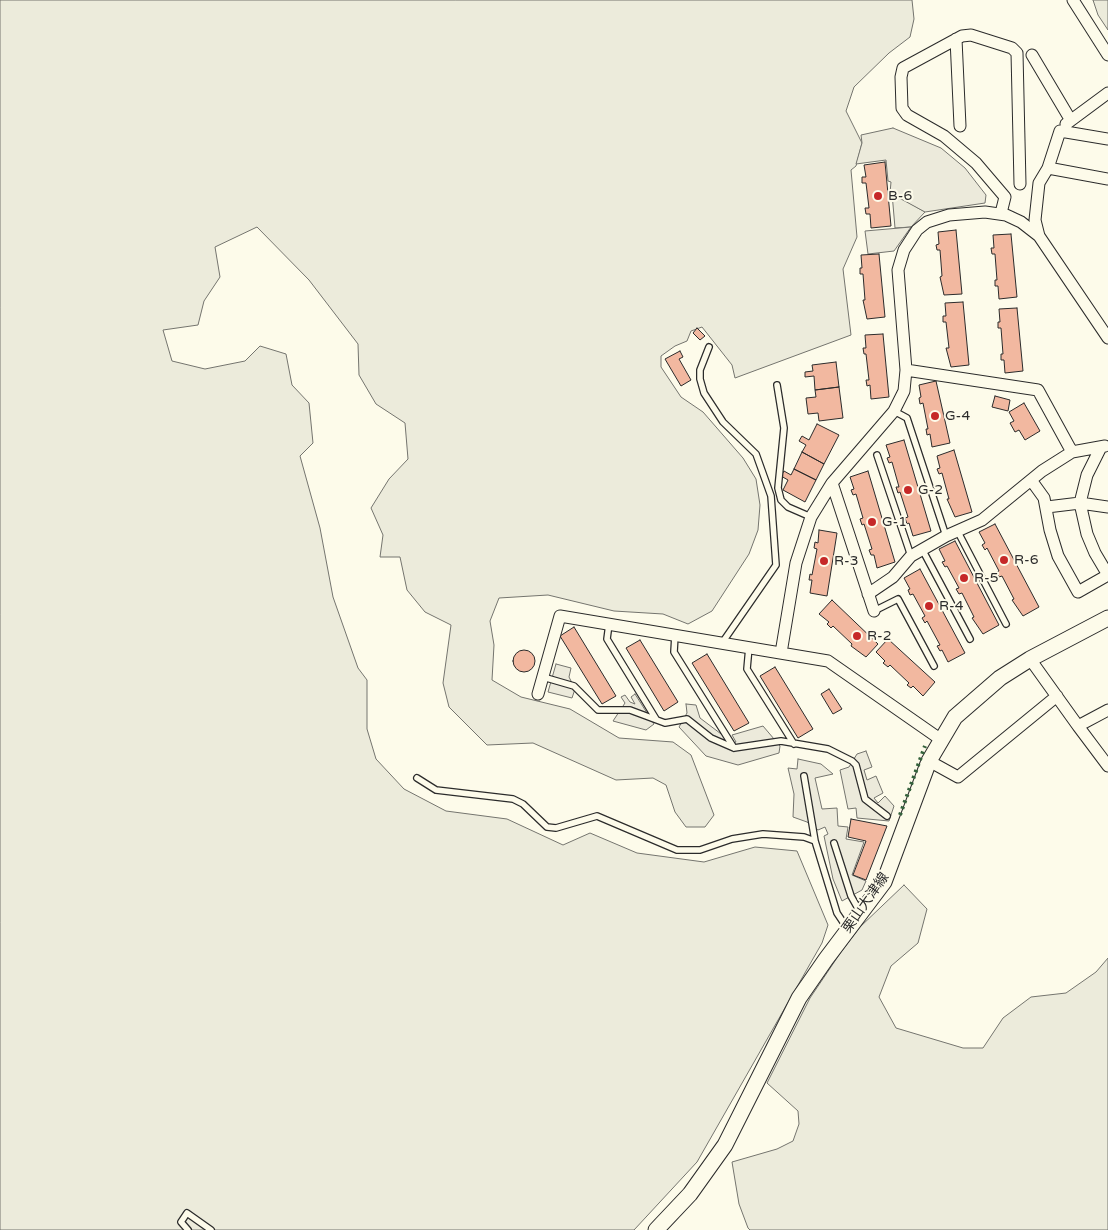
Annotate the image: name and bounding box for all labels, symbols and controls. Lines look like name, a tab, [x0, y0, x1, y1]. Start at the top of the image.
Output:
place label: B-6	[888, 188, 912, 204]
marker: B-6	[872, 190, 884, 202]
place label: G-4	[945, 408, 970, 424]
marker: G-4	[929, 410, 941, 422]
place label: G-2	[918, 482, 943, 498]
marker: G-2	[902, 484, 914, 496]
place label: G-1	[882, 514, 907, 530]
marker: G-1	[866, 516, 878, 528]
place label: R-6	[1014, 552, 1038, 568]
place label: R-3	[834, 553, 858, 569]
marker: R-6	[998, 554, 1010, 566]
marker: R-3	[818, 555, 830, 567]
place label: R-5	[974, 570, 998, 586]
marker: R-5	[958, 572, 970, 584]
place label: R-4	[939, 598, 964, 614]
marker: R-4	[923, 600, 935, 612]
place label: R-2	[867, 628, 891, 644]
marker: R-2	[851, 630, 863, 642]
street label: 栗山大津線	[839, 870, 893, 936]

